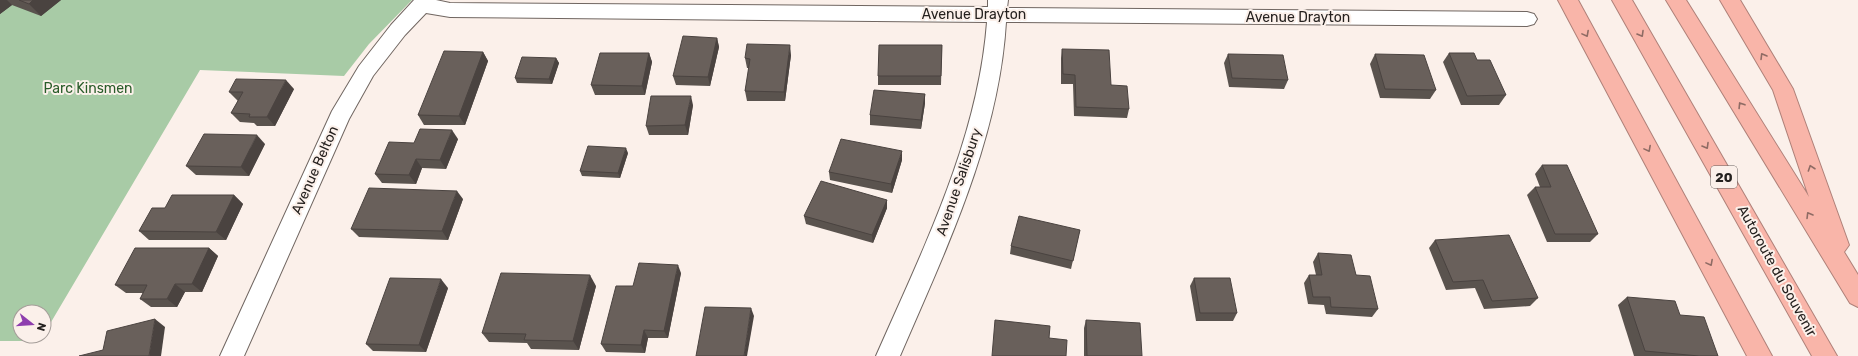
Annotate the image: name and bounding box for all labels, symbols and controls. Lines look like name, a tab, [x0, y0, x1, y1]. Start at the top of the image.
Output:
street label: Avenue Drayton	[922, 6, 1026, 23]
street label: Avenue Drayton	[1246, 9, 1350, 26]
one-way arrow	[1582, 30, 1589, 37]
one-way arrow	[1637, 30, 1644, 37]
one-way arrow	[1761, 53, 1768, 60]
park label: Parc Kinsmen	[43, 80, 133, 97]
one-way arrow	[1738, 102, 1745, 109]
street label: Avenue Belton	[288, 123, 342, 217]
street label: Avenue Salisbury	[933, 126, 985, 238]
one-way arrow	[1702, 142, 1709, 149]
one-way arrow	[1644, 144, 1651, 152]
one-way arrow	[1807, 165, 1815, 172]
road number: 20	[1711, 166, 1737, 188]
street label: Autoroute du Souvenir	[1734, 202, 1821, 340]
one-way arrow	[1806, 212, 1813, 219]
one-way arrow	[1705, 259, 1713, 266]
north arrow	[12, 304, 52, 344]
text: N	[34, 321, 48, 333]

